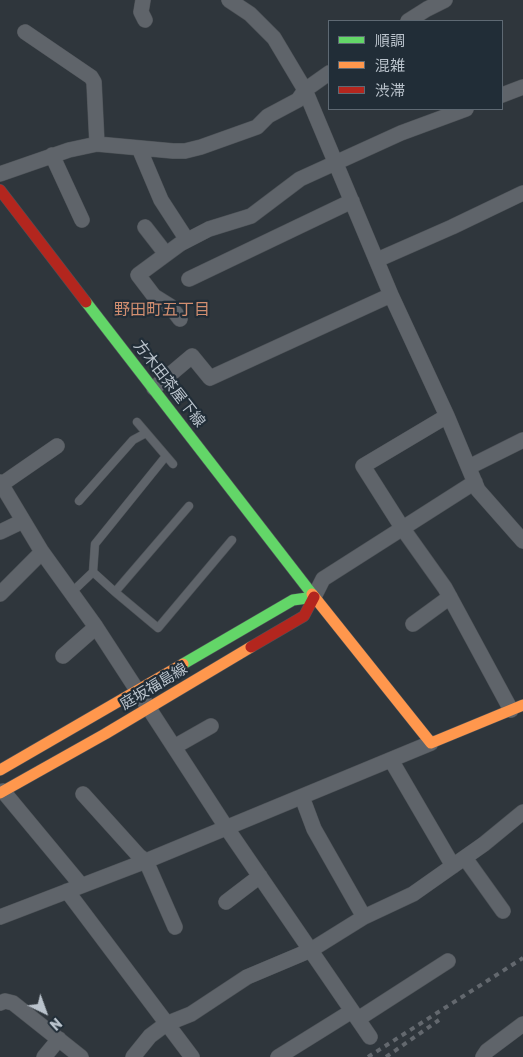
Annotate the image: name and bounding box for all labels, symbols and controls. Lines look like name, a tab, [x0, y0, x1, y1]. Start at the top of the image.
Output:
legend	[328, 20, 503, 110]
text: 順調	[375, 32, 405, 50]
text: 混雑	[375, 57, 405, 75]
text: 渋滞	[375, 82, 405, 100]
district label: 野田町五丁目	[114, 300, 210, 320]
street label: 方木田茶屋下線	[130, 337, 208, 431]
street label: 庭坂福島線	[117, 660, 191, 714]
north arrow	[20, 987, 70, 1037]
text: N	[46, 1014, 65, 1033]

